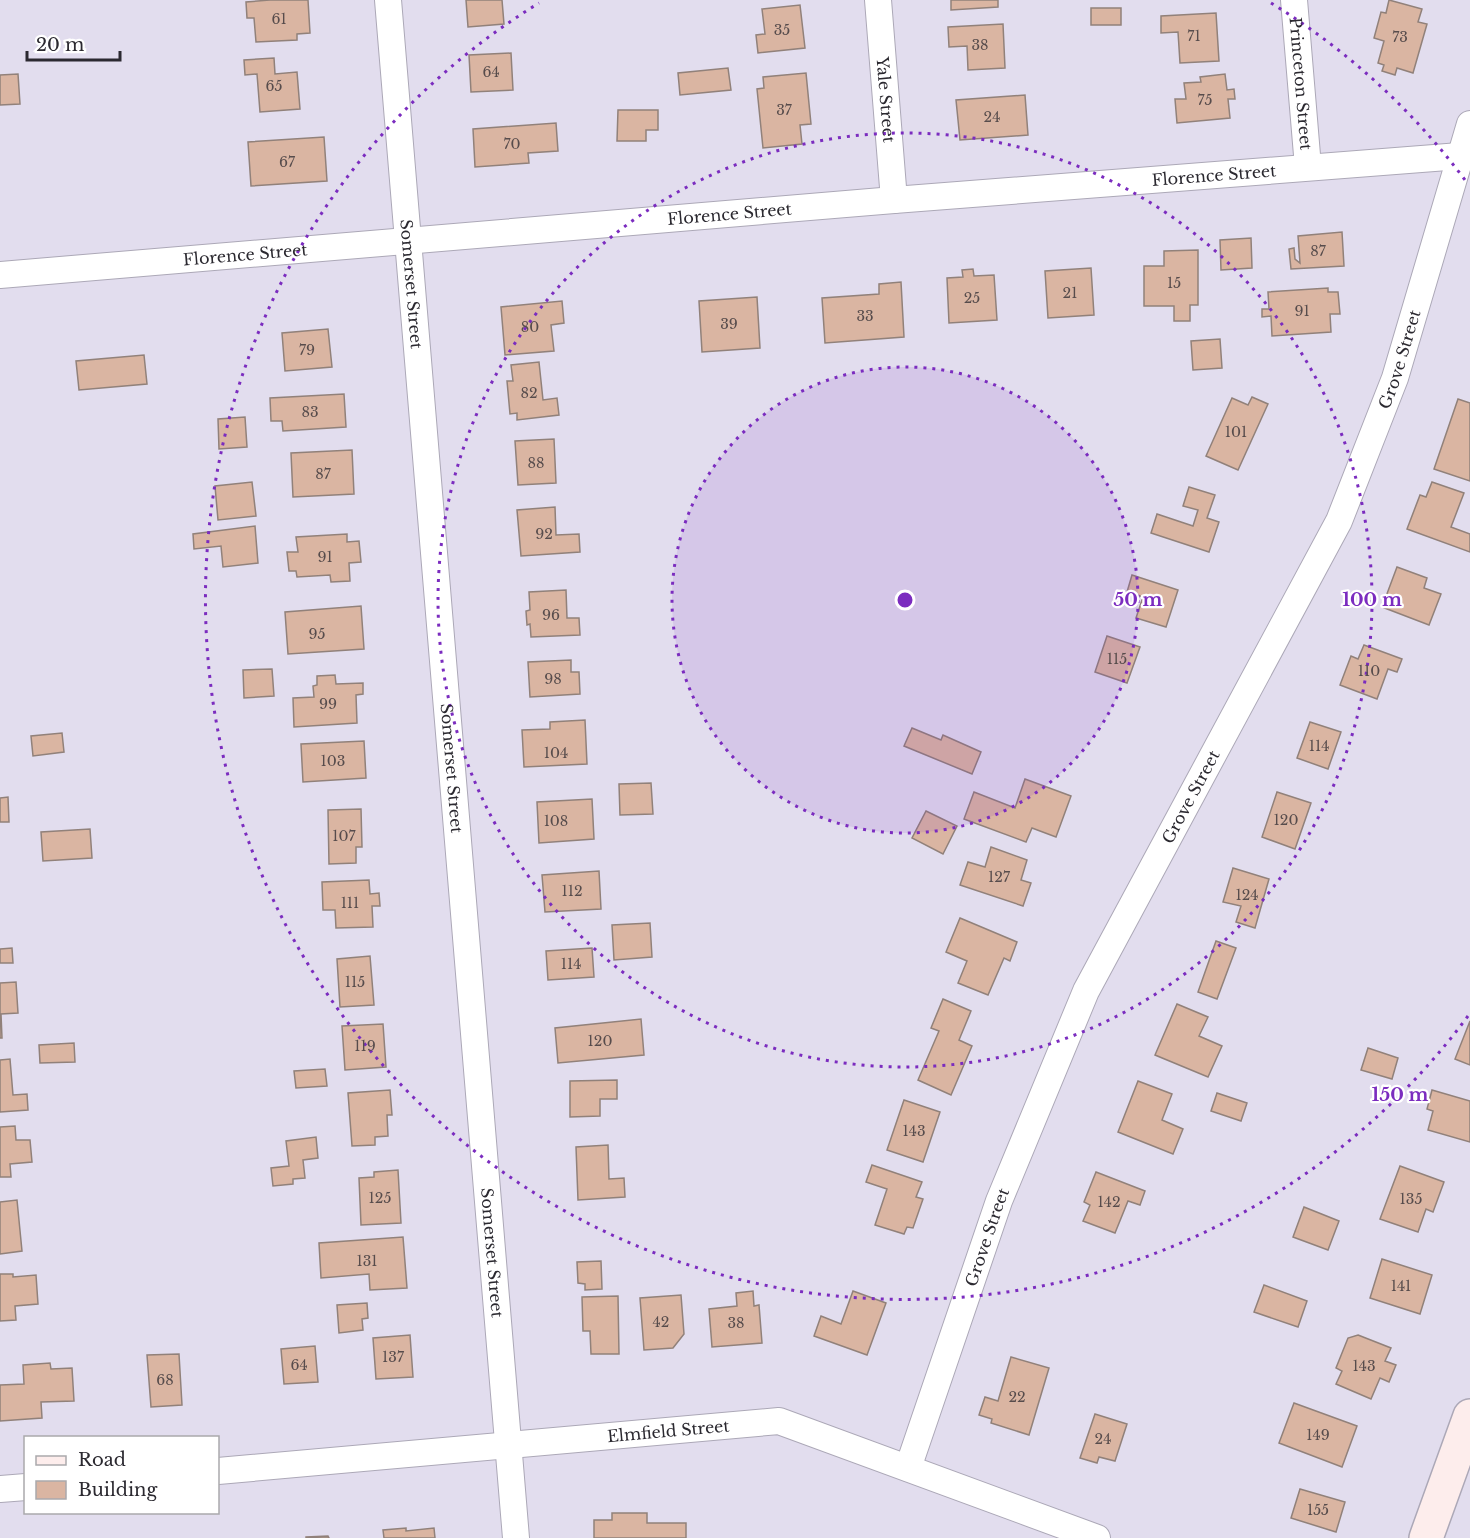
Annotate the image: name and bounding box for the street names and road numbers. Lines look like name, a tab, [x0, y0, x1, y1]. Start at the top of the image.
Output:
street label: Princeton Street	[1285, 16, 1317, 151]
street label: Yale Street	[872, 55, 899, 143]
street label: Florence Street	[1151, 160, 1277, 190]
street label: Florence Street	[667, 199, 792, 229]
street label: Somerset Street	[396, 218, 427, 350]
street label: Florence Street	[182, 239, 308, 270]
street label: Grove Street	[1374, 307, 1425, 412]
street label: Somerset Street	[437, 703, 467, 834]
street label: Grove Street	[1157, 747, 1224, 847]
street label: Grove Street	[961, 1185, 1013, 1289]
street label: Somerset Street	[477, 1187, 508, 1318]
street label: Elmfield Street	[606, 1415, 730, 1446]

